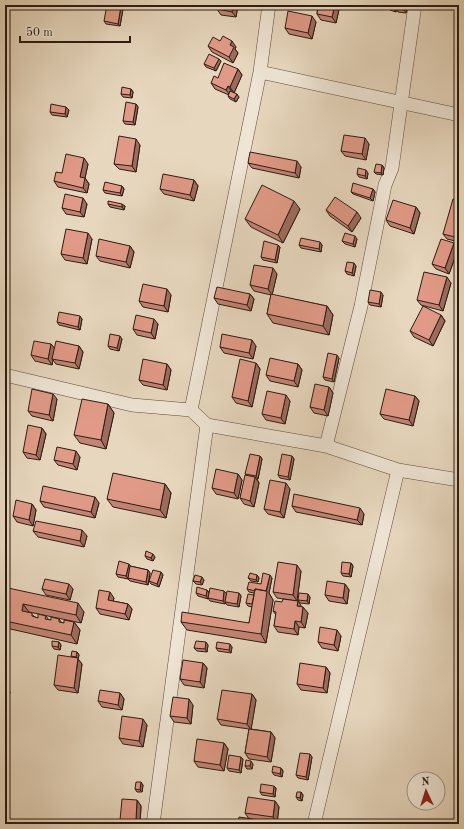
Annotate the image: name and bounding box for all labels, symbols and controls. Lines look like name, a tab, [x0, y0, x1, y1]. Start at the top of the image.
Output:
scale bar	[20, 18, 130, 44]
text: 50 m	[26, 26, 53, 39]
north arrow	[406, 771, 446, 811]
text: N	[421, 777, 431, 788]

